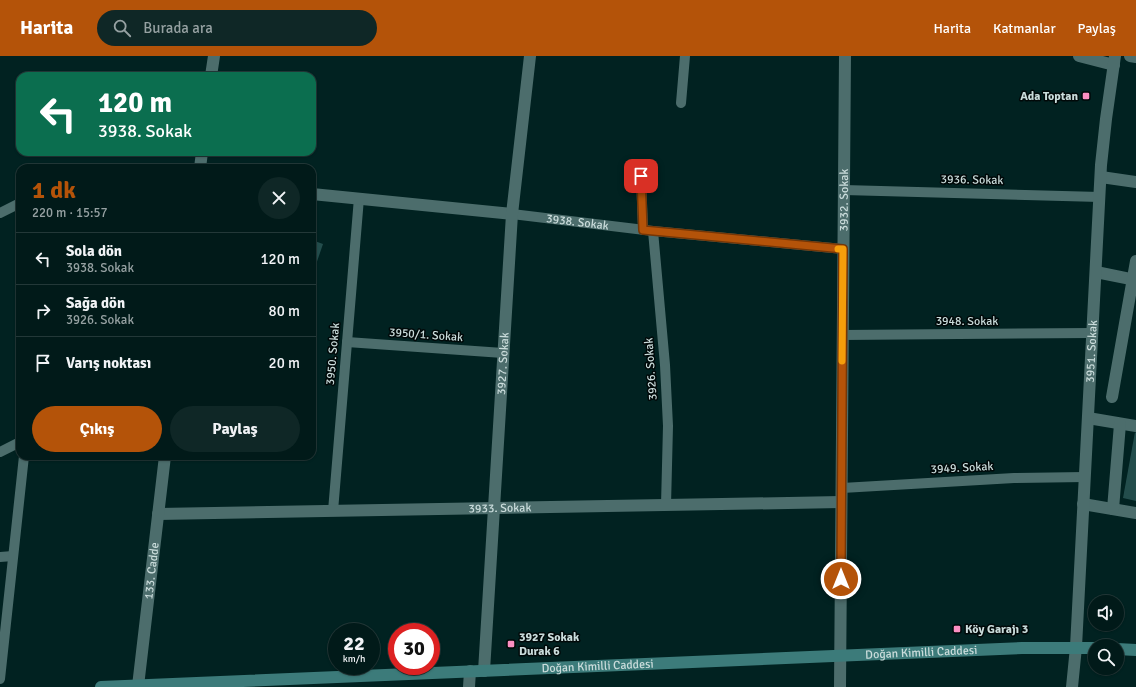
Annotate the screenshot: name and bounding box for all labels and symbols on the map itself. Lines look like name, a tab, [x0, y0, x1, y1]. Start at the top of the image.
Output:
place label: Ada Toptan	[1020, 89, 1078, 104]
marker: Ada Toptan	[1081, 91, 1091, 101]
pin	[624, 159, 658, 193]
street label: 3932. Sokak	[836, 169, 852, 231]
street label: 3936. Sokak	[940, 172, 1004, 188]
street label: 3938. Sokak	[545, 211, 610, 233]
street label: 3948. Sokak	[936, 314, 998, 329]
street label: 3951. Sokak	[1082, 320, 1100, 383]
street label: 3950. Sokak	[323, 322, 343, 386]
street label: 3950/1. Sokak	[388, 325, 464, 345]
street label: 3927. Sokak	[493, 332, 512, 395]
street label: 3926. Sokak	[641, 337, 661, 401]
street label: 3949. Sokak	[930, 459, 994, 477]
street label: 3933. Sokak	[468, 500, 531, 516]
street label: 133. Cadde	[141, 541, 162, 600]
position arrow	[820, 558, 862, 600]
place label: Köy Garajı 3	[965, 622, 1028, 637]
speed limit sign: 30	[388, 623, 440, 675]
marker: Köy Garajı 3	[952, 624, 962, 634]
place label: 3927 Sokak Durak 6	[519, 630, 580, 659]
marker: 3927 Sokak Durak 6	[506, 639, 516, 649]
street label: Doğan Kimilli Caddesi	[865, 642, 978, 662]
street label: Doğan Kimilli Caddesi	[541, 656, 654, 676]

